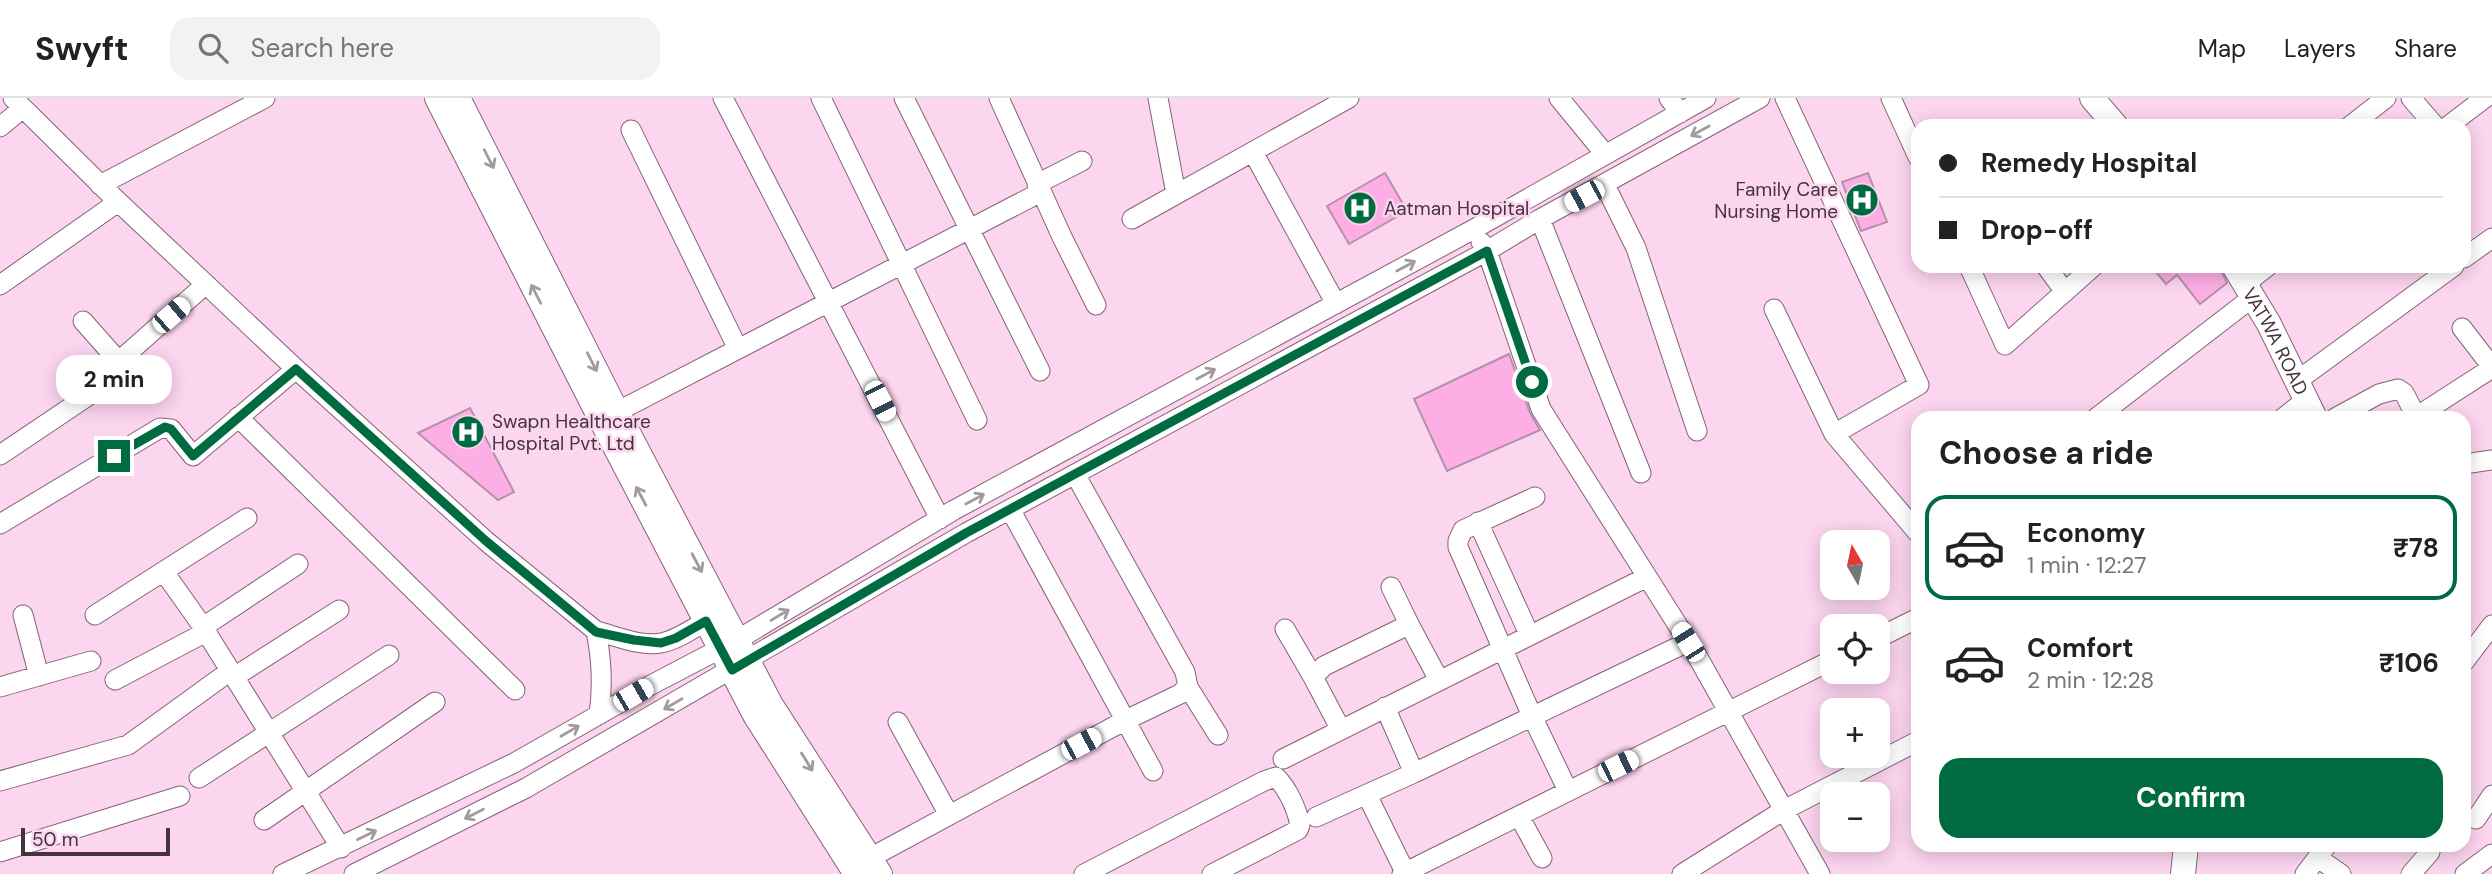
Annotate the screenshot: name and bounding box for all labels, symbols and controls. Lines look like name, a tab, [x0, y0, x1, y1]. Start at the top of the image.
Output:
search box	[170, 17, 660, 80]
text: Swyft	[35, 27, 128, 70]
icon: search	[194, 29, 232, 67]
text: Search here	[250, 31, 394, 65]
text: Map	[2198, 33, 2246, 64]
text: Layers	[2284, 33, 2356, 64]
text: Share	[2394, 33, 2457, 64]
one-way arrow	[1691, 124, 1711, 138]
text: Remedy Hospital	[1981, 146, 2197, 180]
one-way arrow	[482, 148, 496, 169]
car	[1561, 177, 1608, 215]
place label: Family Care Nursing Home	[1714, 177, 1838, 224]
hospital icon: Family Care Nursing Home	[1843, 181, 1881, 219]
hospital icon: Aatman Hospital	[1341, 189, 1379, 227]
place label: Aatman Hospital	[1384, 196, 1529, 221]
text: Drop-off	[1981, 213, 2093, 247]
one-way arrow	[1395, 259, 1416, 272]
street label: VATWA ROAD	[2237, 283, 2314, 399]
one-way arrow	[529, 284, 543, 305]
car	[149, 293, 194, 337]
one-way arrow	[585, 351, 599, 372]
callout: 2 min	[56, 354, 172, 404]
text: 2 min	[84, 364, 144, 394]
route start	[1516, 366, 1548, 398]
one-way arrow	[1195, 367, 1216, 380]
car	[862, 378, 899, 424]
place label: Swapn Healthcare Hospital Pvt. Ltd	[492, 409, 651, 456]
hospital icon: Swapn Healthcare Hospital Pvt. Ltd	[449, 413, 487, 451]
text: Choose a ride	[1939, 432, 2154, 474]
route end	[98, 440, 130, 472]
one-way arrow	[633, 486, 647, 507]
one-way arrow	[965, 492, 985, 506]
icon: car	[1943, 516, 2006, 579]
text: Economy	[2027, 516, 2145, 550]
north arrow	[1820, 530, 1890, 600]
map controls	[1820, 530, 1890, 852]
text: ₹78	[2393, 531, 2439, 565]
text: 1 min · 12:27	[2027, 550, 2147, 580]
one-way arrow	[691, 552, 705, 573]
one-way arrow	[769, 607, 789, 621]
button: locate	[1820, 614, 1890, 684]
car	[1668, 619, 1709, 665]
icon: car	[1943, 631, 2006, 694]
text: Comfort	[2027, 631, 2133, 665]
text: ₹106	[2379, 646, 2439, 680]
text: 2 min · 12:28	[2027, 665, 2154, 695]
car	[610, 675, 657, 715]
one-way arrow	[663, 697, 683, 711]
button: +	[1820, 698, 1890, 768]
one-way arrow	[559, 724, 580, 737]
car	[1058, 725, 1105, 763]
car	[1595, 747, 1642, 785]
one-way arrow	[801, 752, 815, 772]
button: Confirm	[1939, 758, 2443, 838]
button: −	[1820, 782, 1890, 852]
one-way arrow	[464, 808, 485, 822]
scale bar	[21, 825, 170, 857]
text: 50 m	[32, 827, 79, 852]
one-way arrow	[356, 827, 377, 841]

